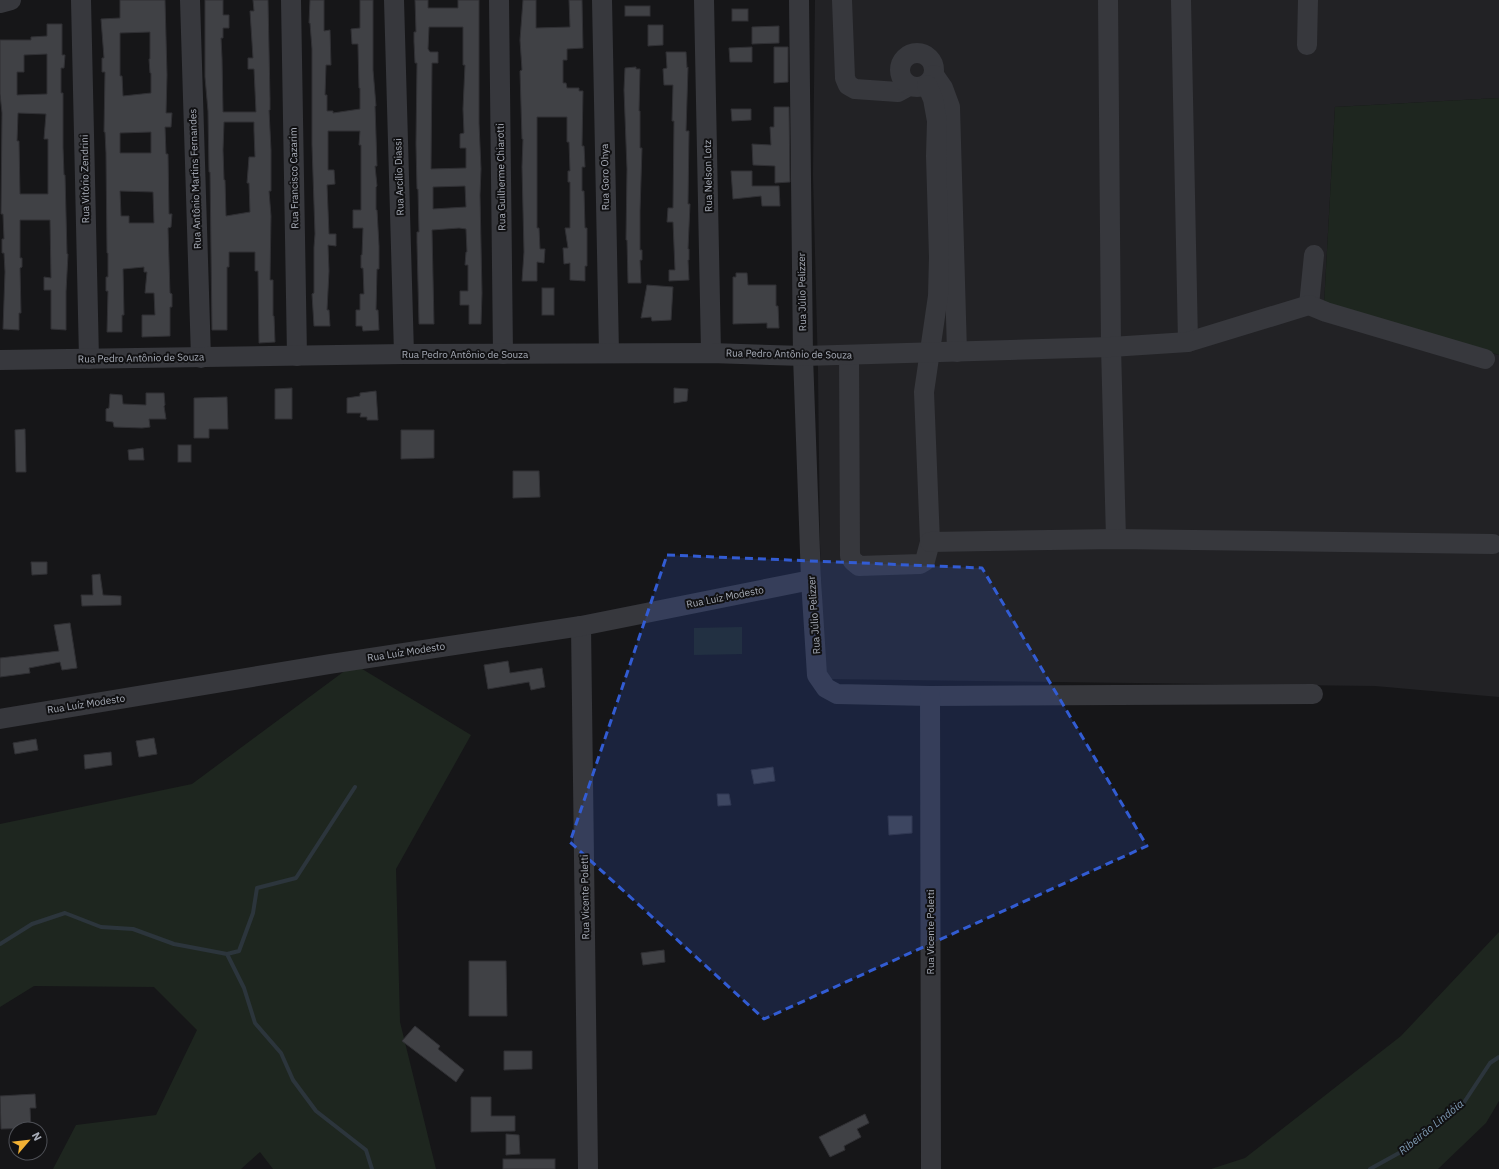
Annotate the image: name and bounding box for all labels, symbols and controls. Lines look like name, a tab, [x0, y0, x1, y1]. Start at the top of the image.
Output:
street label: Rua Antônio Martins Fernandes	[186, 108, 204, 249]
street label: Rua Guilherme Chiarotti	[494, 123, 508, 231]
street label: Rua Francisco Cazarim	[287, 127, 301, 229]
street label: Rua Vitório Zendrini	[78, 135, 92, 223]
street label: Rua Arcílio Diassi	[391, 138, 407, 216]
street label: Rua Nelson Lotz	[701, 139, 715, 212]
street label: Rua Goro Ohya	[598, 143, 612, 210]
street label: Rua Júlio Pelizzer	[795, 252, 809, 331]
street label: Rua Pedro Antônio de Souza	[726, 346, 853, 362]
street label: Rua Pedro Antônio de Souza	[402, 348, 529, 361]
street label: Rua Pedro Antônio de Souza	[78, 350, 205, 366]
street label: Rua Júlio Pelizzer	[805, 575, 823, 655]
street label: Rua Luíz Modesto	[685, 583, 765, 611]
street label: Rua Luíz Modesto	[366, 639, 446, 665]
street label: Rua Luíz Modesto	[46, 691, 126, 717]
street label: Rua Vicente Poletti	[578, 854, 592, 940]
street label: Rua Vicente Poletti	[924, 890, 937, 974]
water label: Ribeirão Lindóia	[1396, 1096, 1466, 1158]
north arrow	[8, 1121, 48, 1161]
text: N	[29, 1130, 45, 1143]

